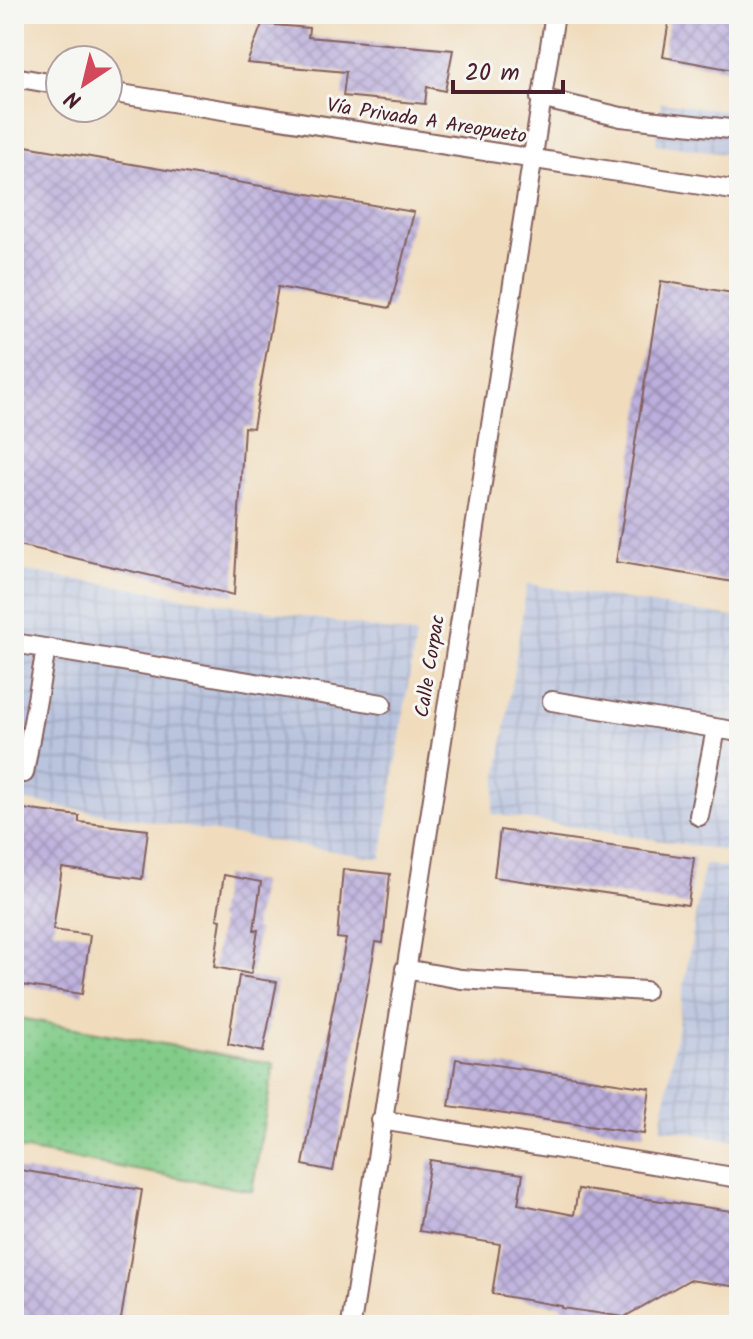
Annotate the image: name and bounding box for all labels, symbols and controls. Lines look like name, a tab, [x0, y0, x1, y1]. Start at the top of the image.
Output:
north arrow	[44, 44, 124, 124]
scale bar	[453, 44, 563, 94]
text: 20 m	[465, 54, 520, 93]
text: N	[58, 80, 90, 117]
street label: Vía Privada A Areopueto	[324, 90, 529, 154]
street label: Calle Corpac	[407, 613, 455, 720]

